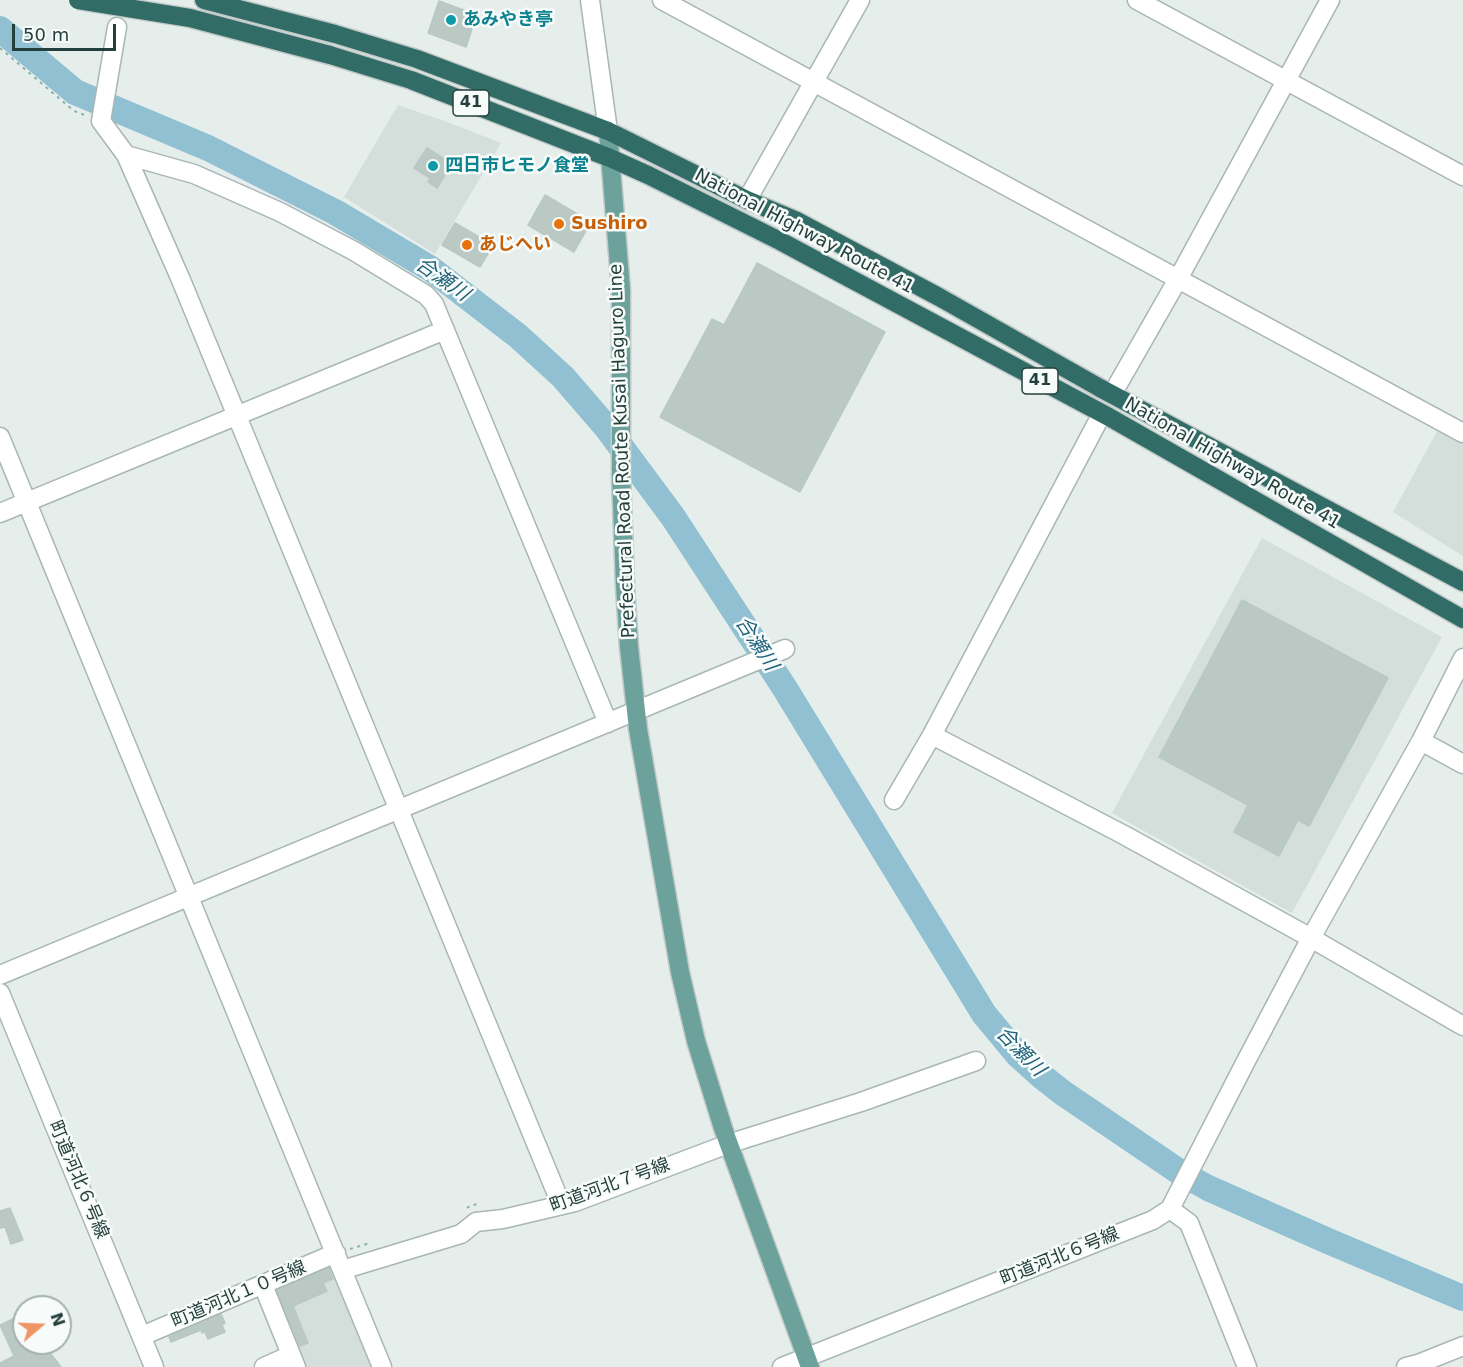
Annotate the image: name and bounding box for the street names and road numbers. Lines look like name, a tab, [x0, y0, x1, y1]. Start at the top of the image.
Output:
road number: 41	[453, 90, 489, 116]
street label: National Highway Route 41	[691, 165, 917, 299]
street label: Prefectural Road Route Kusai Haguro Line	[606, 263, 640, 639]
road number: 41	[1022, 368, 1058, 394]
street label: National Highway Route 41	[1120, 393, 1344, 535]
street label: 町道河北６号線	[43, 1118, 113, 1242]
street label: 町道河北７号線	[547, 1154, 673, 1218]
street label: 町道河北６号線	[998, 1223, 1122, 1291]
street label: 町道河北１０号線	[169, 1257, 309, 1333]

